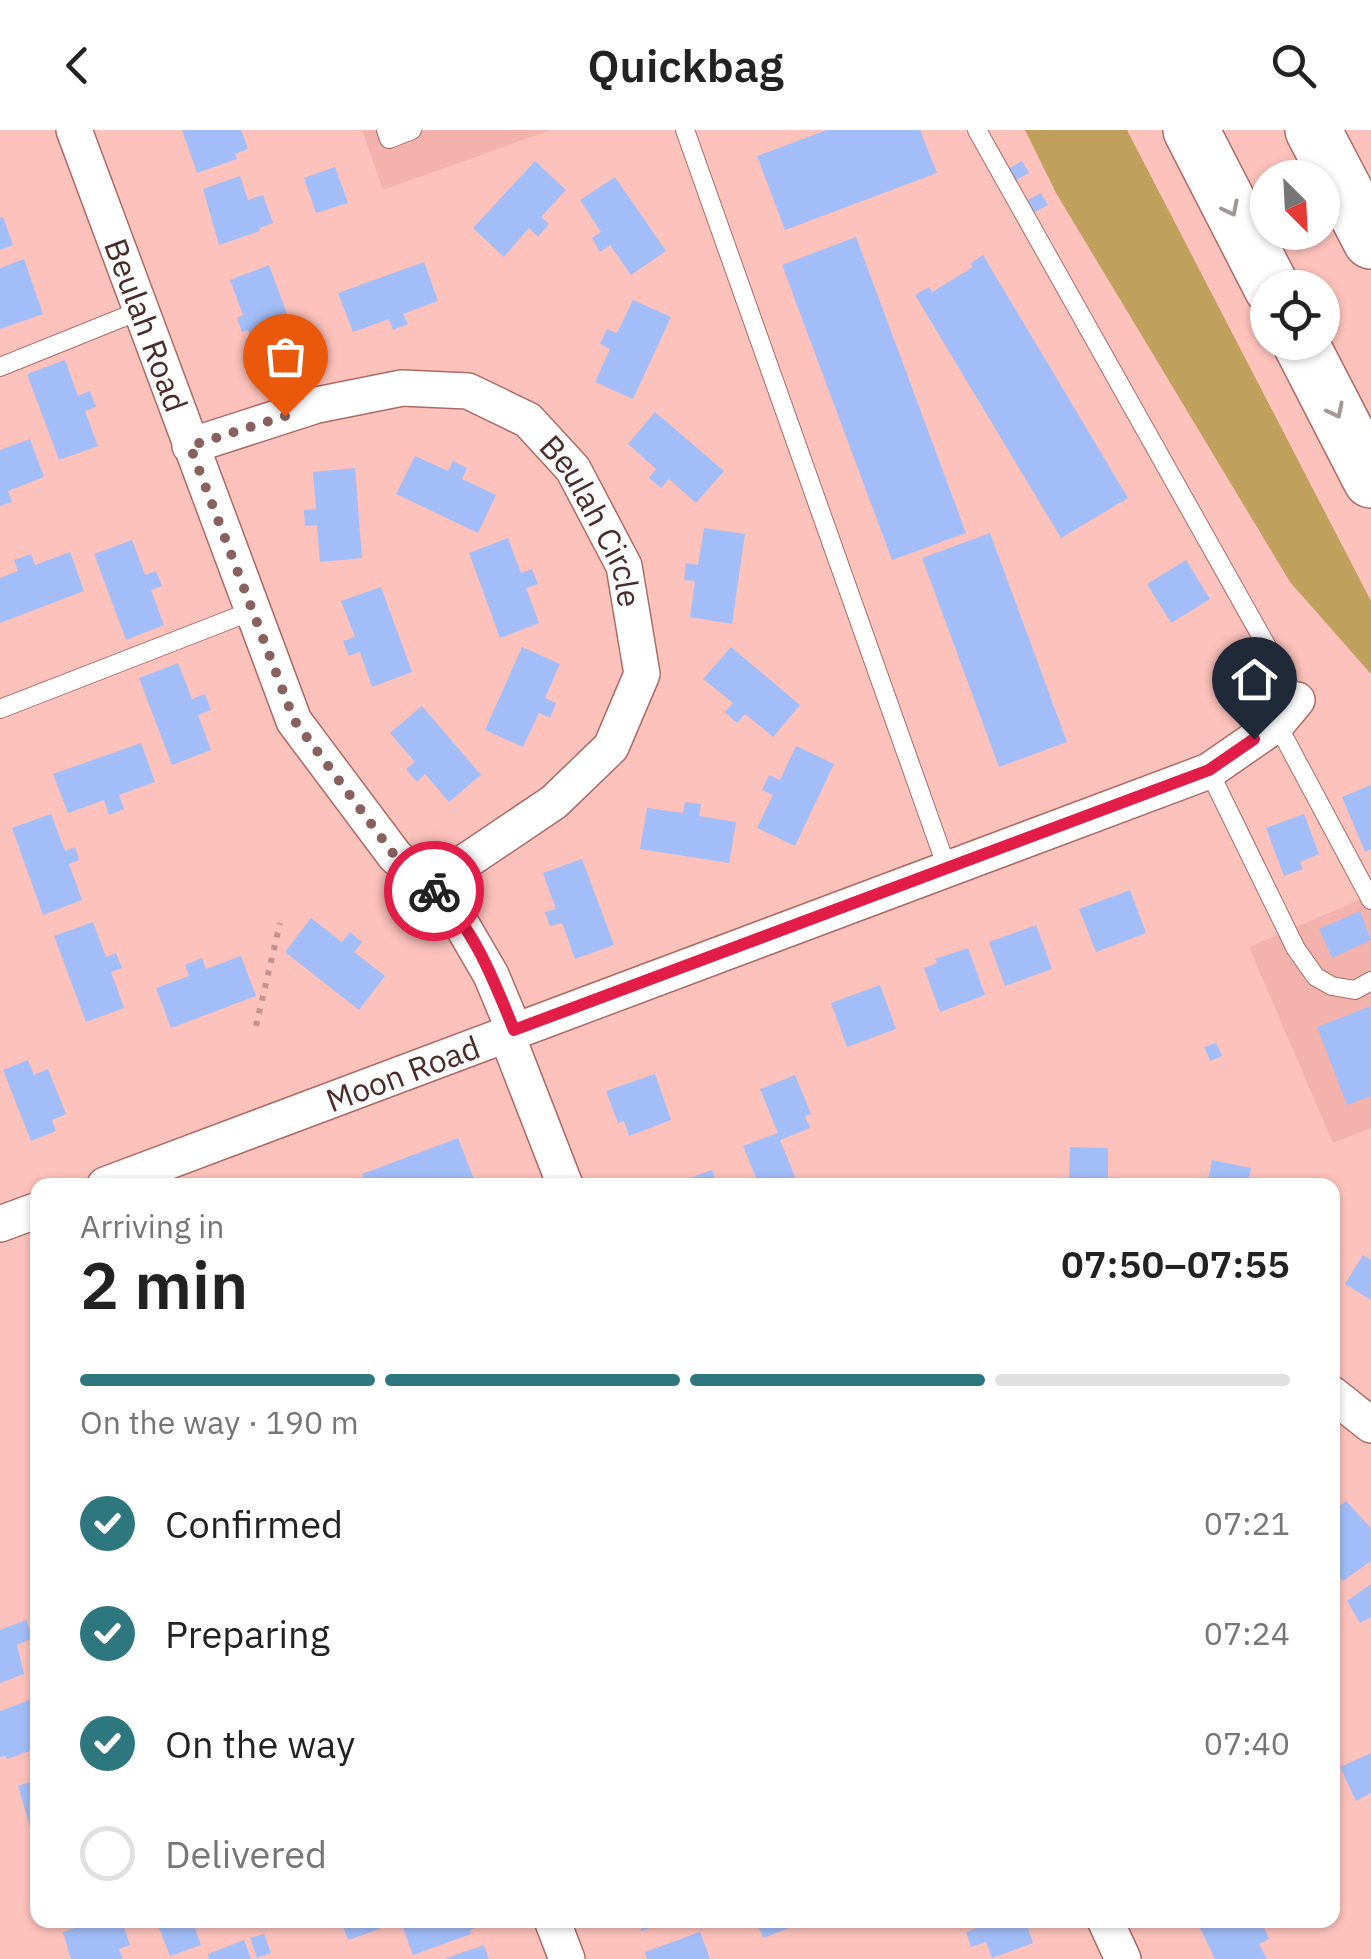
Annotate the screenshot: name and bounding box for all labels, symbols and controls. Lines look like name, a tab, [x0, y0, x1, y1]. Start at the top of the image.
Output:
text: Quickbag	[588, 36, 783, 94]
icon: back	[50, 38, 105, 93]
icon: search	[1266, 38, 1321, 93]
north arrow	[1250, 160, 1340, 250]
map controls	[1250, 160, 1340, 360]
one-way arrow	[1219, 198, 1238, 216]
street label: Beulah Road	[95, 232, 198, 417]
button: locate	[1250, 270, 1340, 360]
pin	[243, 314, 328, 417]
icon: bag	[258, 329, 313, 384]
one-way arrow	[1324, 401, 1343, 419]
street label: Beulah Circle	[531, 426, 651, 610]
pin	[1212, 637, 1297, 740]
icon: home	[1227, 652, 1282, 707]
courier	[384, 841, 484, 941]
icon: bike	[407, 864, 462, 919]
street label: Moon Road	[320, 1025, 486, 1121]
text: Arriving in	[80, 1205, 225, 1247]
text: 07:50–07:55	[1061, 1239, 1290, 1288]
text: 2 min	[80, 1242, 248, 1327]
text: On the way · 190 m	[80, 1401, 359, 1443]
icon: check	[80, 1496, 135, 1551]
text: Confirmed	[165, 1499, 343, 1548]
text: 07:21	[1204, 1502, 1290, 1544]
icon: check	[80, 1606, 135, 1661]
text: Preparing	[165, 1609, 330, 1658]
text: 07:24	[1204, 1612, 1290, 1654]
icon: check	[80, 1716, 135, 1771]
text: On the way	[165, 1719, 355, 1768]
text: 07:40	[1204, 1722, 1290, 1764]
text: Delivered	[165, 1829, 327, 1878]

